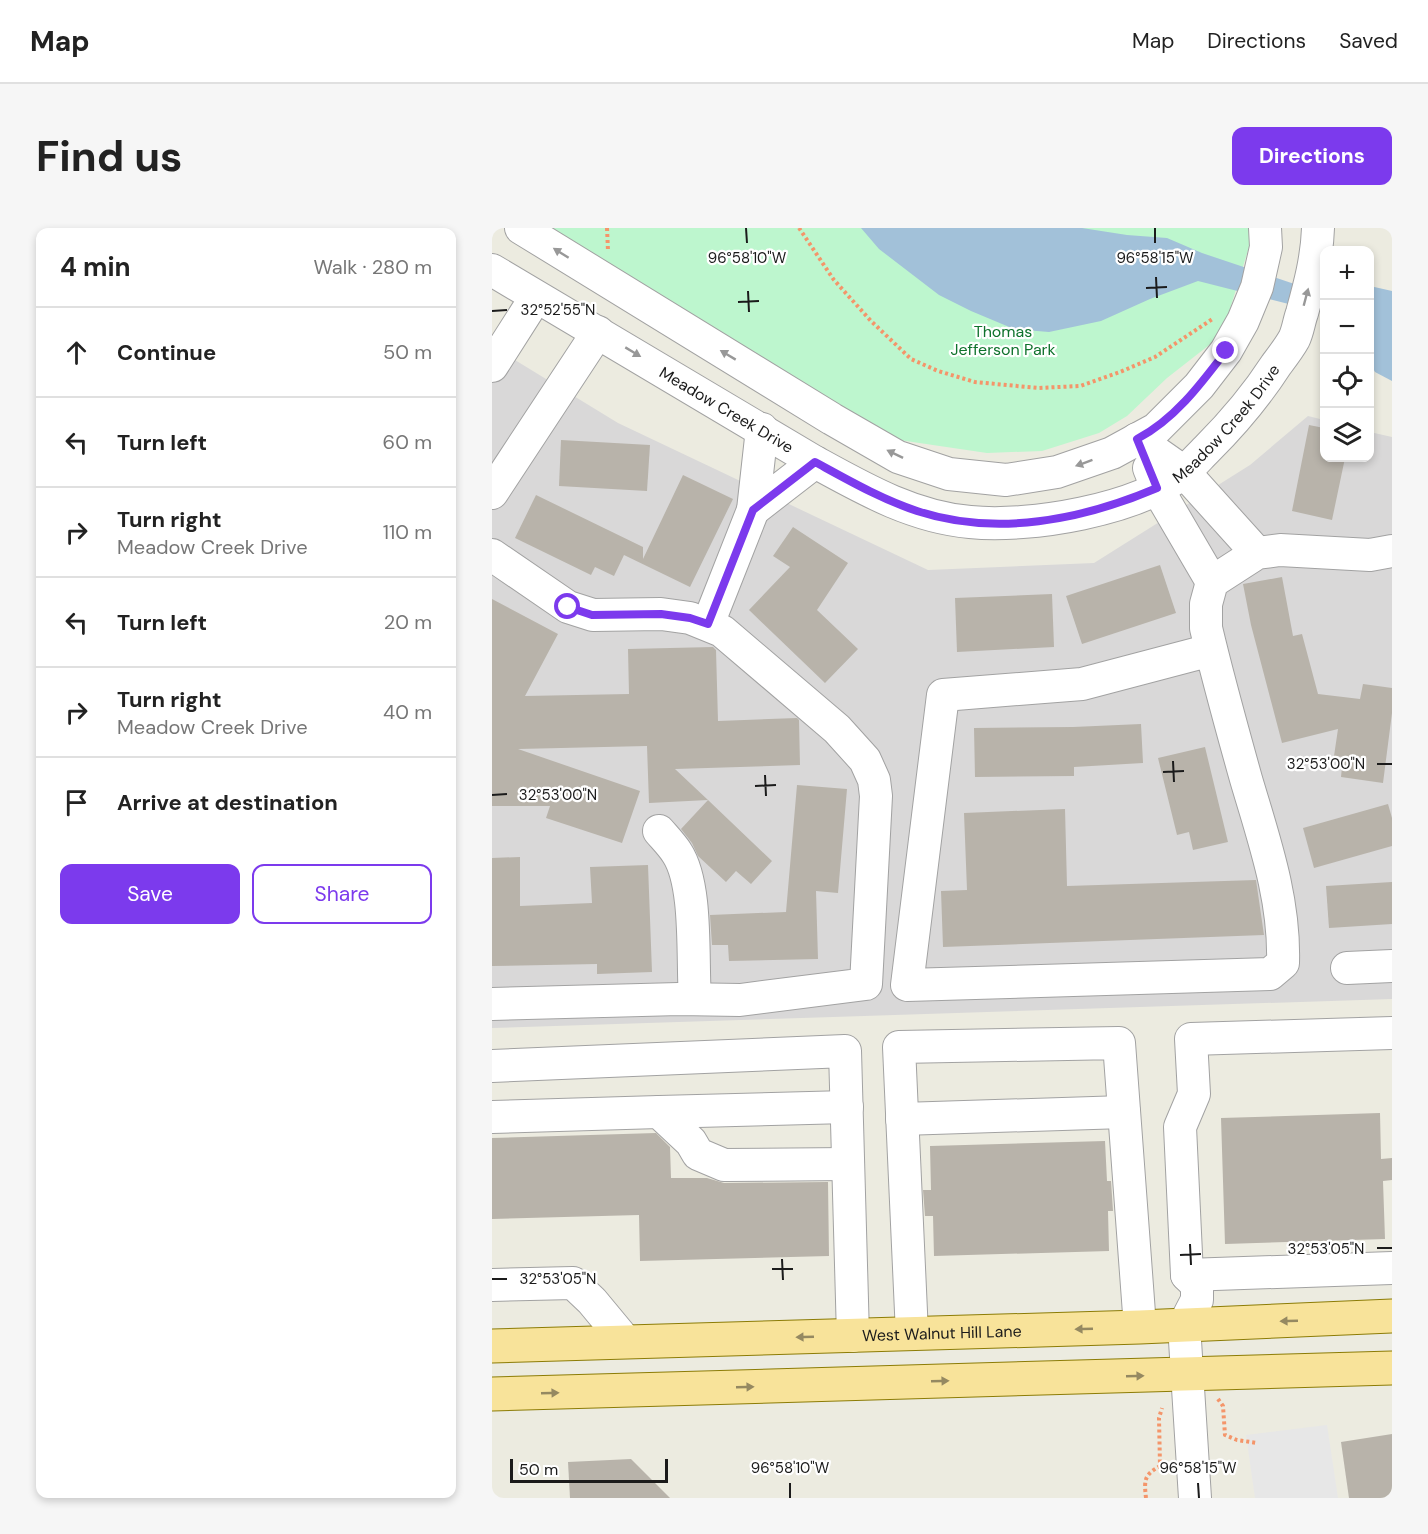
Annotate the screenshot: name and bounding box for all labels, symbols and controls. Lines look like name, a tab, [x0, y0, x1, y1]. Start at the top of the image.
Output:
text: Map	[30, 23, 90, 60]
text: Map	[1132, 27, 1174, 55]
text: Directions	[1207, 27, 1306, 55]
text: Saved	[1339, 27, 1398, 55]
button: Directions	[1232, 127, 1392, 185]
text: Find us	[36, 129, 182, 184]
map controls	[1320, 246, 1374, 462]
button: +	[1320, 246, 1374, 300]
one-way arrow	[553, 247, 569, 258]
text: 96°58'10"W	[708, 248, 787, 268]
text: 96°58'15"W	[1116, 248, 1194, 268]
text: 4 min	[60, 250, 131, 284]
text: Walk · 280 m	[313, 254, 432, 280]
one-way arrow	[1302, 288, 1311, 306]
text: 32°52'55"N	[521, 300, 595, 320]
button: −	[1320, 300, 1374, 354]
park label: Thomas Jefferson Park	[950, 321, 1056, 360]
icon: ahead	[60, 336, 93, 369]
route end	[1212, 337, 1238, 363]
text: Continue	[117, 338, 216, 367]
text: 50 m	[383, 339, 432, 365]
one-way arrow	[625, 347, 641, 358]
one-way arrow	[719, 349, 736, 360]
button: locate	[1320, 354, 1374, 408]
street label: Meadow Creek Drive	[1168, 360, 1284, 488]
street label: Meadow Creek Drive	[656, 361, 798, 457]
button: layers	[1320, 408, 1374, 462]
icon: left	[60, 426, 93, 459]
text: Turn left	[117, 428, 207, 457]
text: 60 m	[383, 429, 432, 455]
one-way arrow	[886, 450, 904, 460]
one-way arrow	[1075, 458, 1093, 468]
text: Turn right	[117, 505, 222, 534]
icon: right	[60, 516, 93, 549]
text: 110 m	[383, 519, 432, 545]
text: Meadow Creek Drive	[117, 534, 308, 560]
route start	[554, 593, 580, 619]
icon: left	[60, 606, 93, 639]
text: Turn left	[117, 608, 207, 637]
text: 20 m	[384, 609, 432, 635]
text: Turn right	[117, 685, 222, 714]
icon: right	[60, 696, 93, 729]
text: 40 m	[383, 699, 432, 725]
text: Meadow Creek Drive	[117, 714, 308, 740]
text: 32°53'00"N	[1287, 754, 1365, 774]
text: 32°53'00"N	[519, 785, 597, 805]
icon: arrive	[60, 786, 93, 819]
text: Arrive at destination	[117, 788, 338, 817]
button: Save	[60, 864, 240, 924]
button: Share	[252, 864, 432, 924]
text: 32°53'05"N	[1288, 1239, 1364, 1259]
text: 32°53'05"N	[520, 1269, 596, 1289]
one-way arrow	[1280, 1317, 1299, 1326]
street label: West Walnut Hill Lane	[862, 1320, 1022, 1346]
one-way arrow	[1074, 1324, 1093, 1333]
one-way arrow	[795, 1332, 814, 1342]
one-way arrow	[1126, 1371, 1145, 1380]
one-way arrow	[931, 1377, 950, 1386]
one-way arrow	[736, 1382, 755, 1392]
one-way arrow	[541, 1388, 560, 1397]
scale bar	[510, 1456, 668, 1484]
text: 96°58'10"W	[751, 1458, 830, 1478]
text: 96°58'15"W	[1159, 1458, 1237, 1478]
text: 50 m	[519, 1459, 558, 1480]

